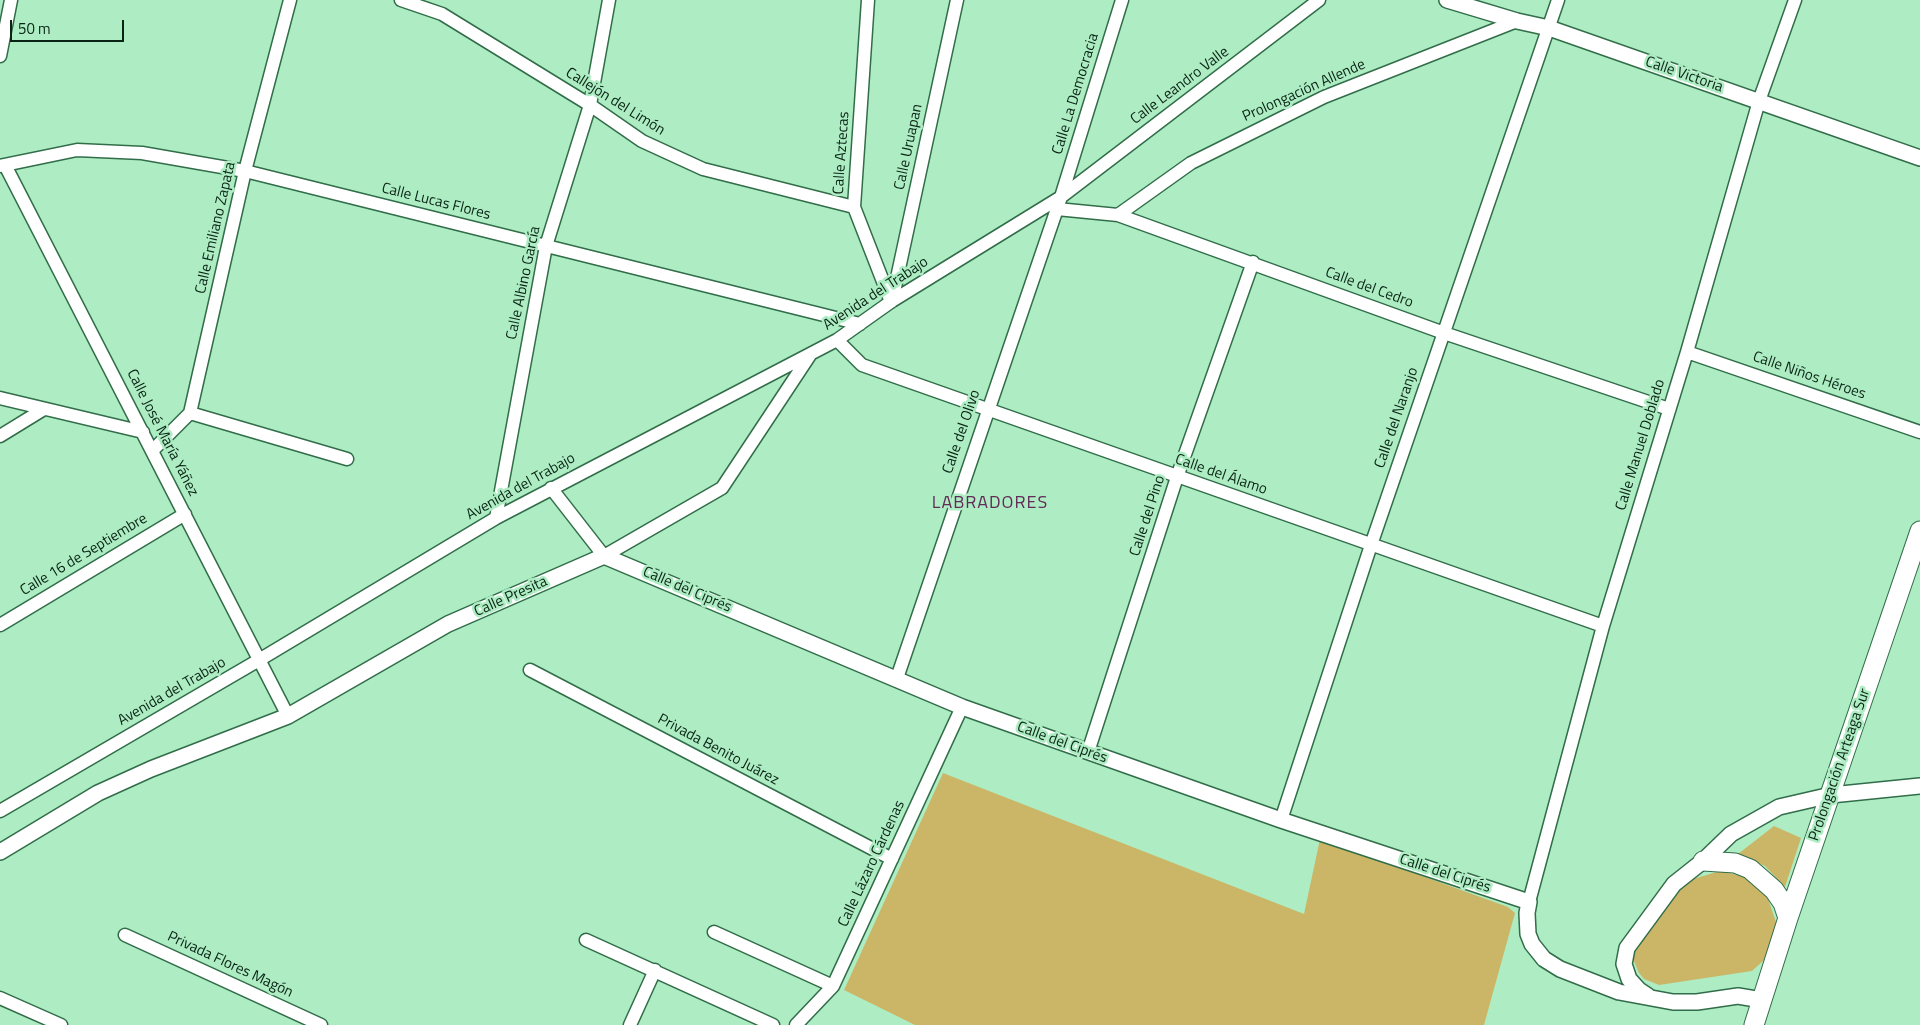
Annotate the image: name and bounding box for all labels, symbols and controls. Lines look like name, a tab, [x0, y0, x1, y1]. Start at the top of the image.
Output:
scale bar	[12, 10, 126, 42]
text: 50 m	[18, 17, 51, 40]
street label: Calle La Democracia	[1049, 31, 1103, 157]
street label: Calle Leandro Valle	[1127, 43, 1233, 129]
street label: Calle Victoria	[1643, 53, 1725, 97]
street label: Prolongación Allende	[1240, 56, 1368, 126]
street label: Callejón del Limón	[562, 64, 668, 140]
street label: Calle Uruapan	[891, 102, 927, 192]
street label: Calle Aztecas	[830, 111, 854, 195]
street label: Calle Emiliano Zapata	[192, 160, 240, 296]
street label: Calle Lucas Flores	[380, 180, 492, 224]
street label: Calle Albino García	[503, 225, 545, 341]
street label: Avenida del Trabajo	[820, 253, 932, 335]
street label: Calle del Cedro	[1323, 264, 1415, 312]
street label: Calle Niños Héroes	[1750, 348, 1868, 404]
street label: Calle del Naranjo	[1371, 365, 1423, 471]
street label: Calle José María Yáñez	[122, 367, 202, 499]
street label: Calle Manuel Doblado	[1612, 377, 1670, 513]
street label: Calle del Olivo	[939, 388, 985, 476]
street label: Avenida del Trabajo	[463, 450, 579, 524]
street label: Calle del Álamo	[1173, 451, 1269, 499]
street label: Calle del Pino	[1126, 473, 1170, 559]
district label: LABRADORES	[931, 493, 1049, 515]
street label: Calle 16 de Septiembre	[17, 510, 151, 600]
street label: Calle del Ciprés	[640, 563, 734, 617]
street label: Calle Presita	[472, 573, 550, 621]
street label: Avenida del Trabajo	[115, 654, 229, 730]
street label: Prolongación Arteaga Sur	[1805, 686, 1875, 844]
street label: Privada Benito Juárez	[654, 710, 782, 790]
street label: Calle del Ciprés	[1014, 718, 1110, 768]
street label: Calle Lázaro Cárdenas	[835, 798, 909, 930]
street label: Calle del Ciprés	[1397, 851, 1493, 897]
street label: Privada Flores Magón	[164, 928, 296, 1002]

